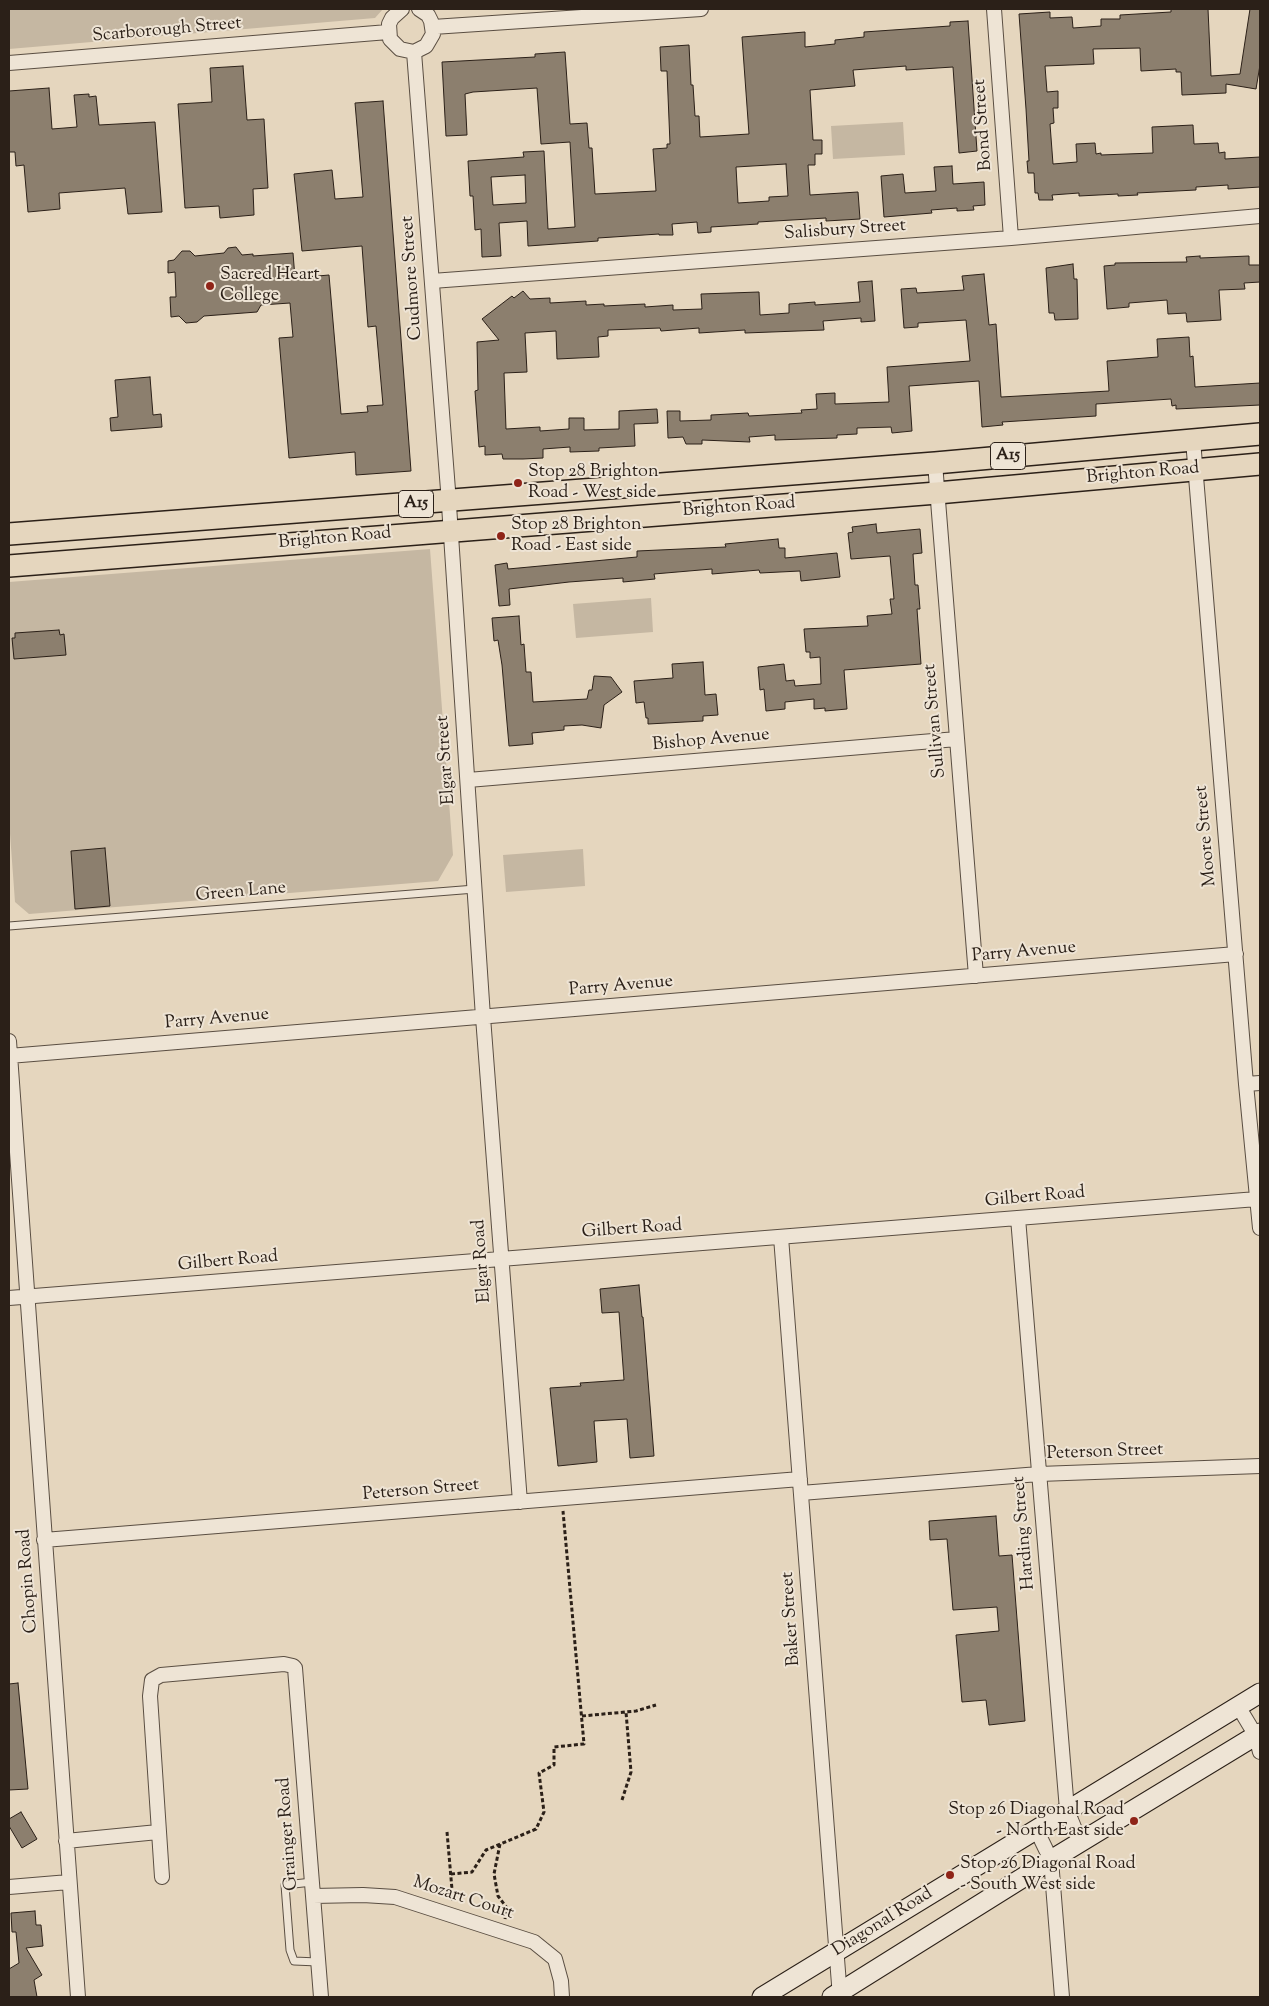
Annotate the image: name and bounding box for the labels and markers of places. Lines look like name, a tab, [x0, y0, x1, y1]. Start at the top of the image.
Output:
place label: Sacred Heart College	[220, 265, 320, 308]
marker: Sacred Heart College	[204, 280, 216, 292]
place label: Stop 28 Brighton Road - West side	[528, 462, 659, 504]
marker: Stop 28 Brighton Road - West side	[512, 477, 524, 489]
place label: Stop 28 Brighton Road - East side	[511, 515, 642, 558]
marker: Stop 28 Brighton Road - East side	[495, 530, 507, 542]
place label: Stop 26 Diagonal Road - North East side	[948, 1800, 1124, 1842]
marker: Stop 26 Diagonal Road - North East side	[1128, 1815, 1140, 1827]
place label: Stop 26 Diagonal Road - South West side	[960, 1854, 1136, 1896]
marker: Stop 26 Diagonal Road - South West side	[944, 1869, 956, 1881]

